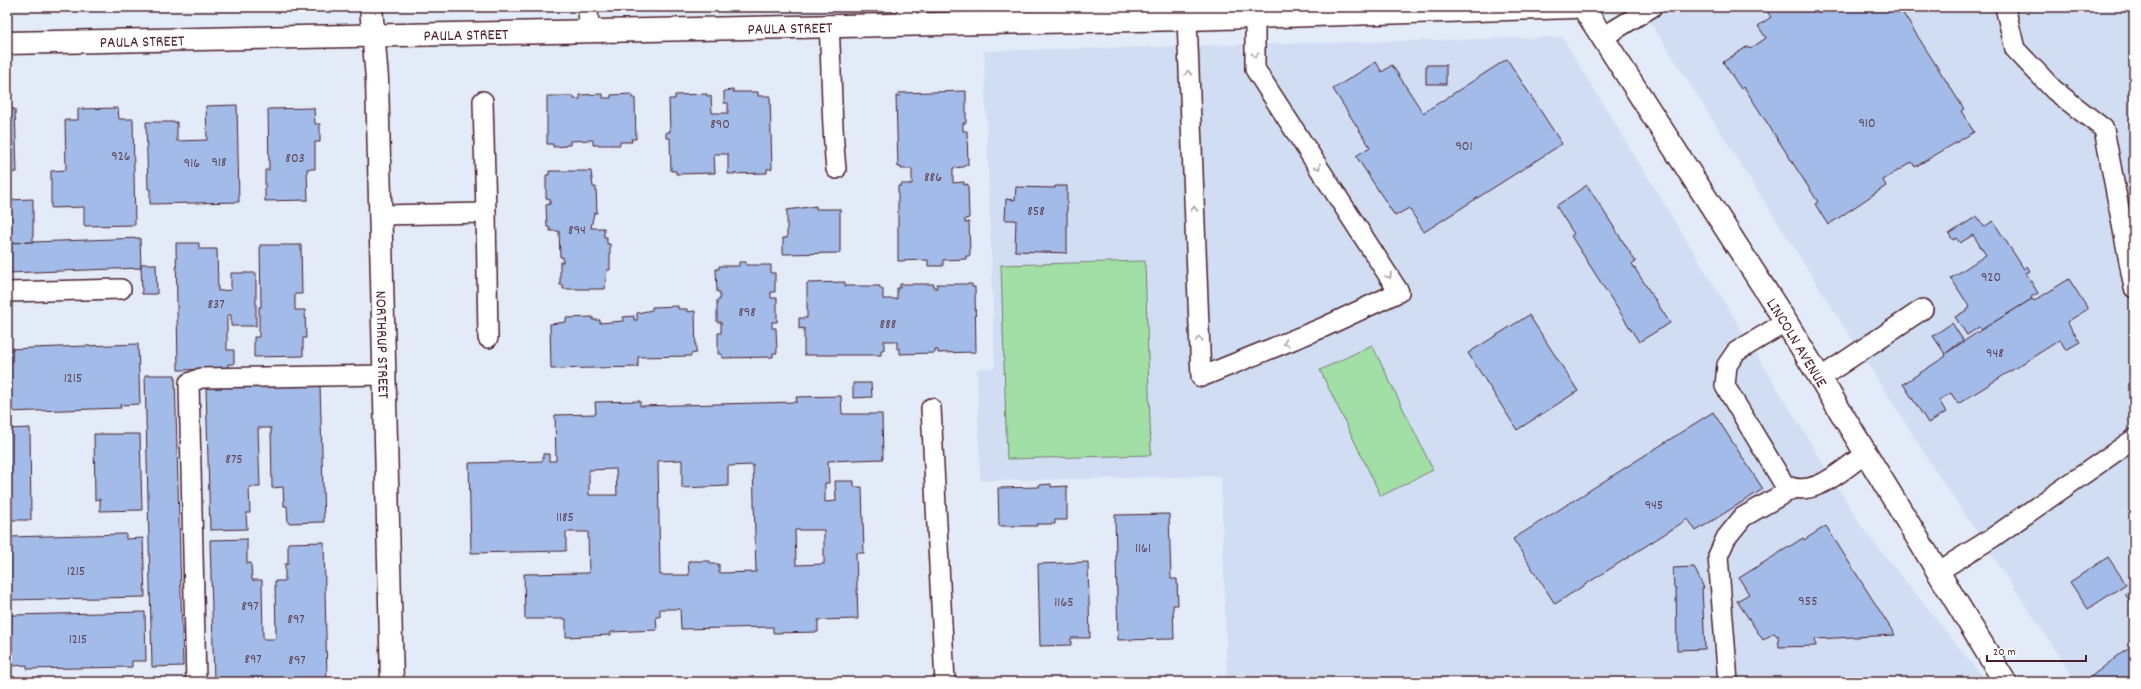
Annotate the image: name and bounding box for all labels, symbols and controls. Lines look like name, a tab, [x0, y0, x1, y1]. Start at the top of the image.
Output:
street label: PAULA STREET	[747, 17, 833, 42]
street label: PAULA STREET	[423, 24, 509, 49]
street label: PAULA STREET	[99, 30, 185, 55]
one-way arrow	[1251, 52, 1259, 58]
one-way arrow	[1184, 70, 1193, 76]
house number: 910	[1858, 114, 1876, 134]
house number: 890	[710, 115, 730, 135]
house number: 901	[1455, 137, 1473, 157]
house number: 926	[111, 147, 131, 167]
house number: 803	[285, 149, 305, 169]
house number: 918	[211, 153, 227, 173]
house number: 916	[184, 154, 200, 174]
one-way arrow	[1314, 163, 1321, 170]
house number: 886	[924, 168, 942, 188]
house number: 858	[1027, 202, 1045, 222]
one-way arrow	[1190, 206, 1198, 212]
house number: 894	[568, 221, 586, 241]
house number: 920	[1981, 268, 2001, 288]
one-way arrow	[1384, 272, 1392, 279]
street label: NORTHRUP STREET	[368, 290, 394, 400]
street label: LINCOLN AVENUE	[1759, 294, 1832, 393]
house number: 837	[207, 295, 225, 315]
house number: 898	[738, 303, 756, 323]
house number: 888	[880, 315, 897, 335]
one-way arrow	[1195, 336, 1203, 342]
one-way arrow	[1283, 338, 1290, 346]
house number: 948	[1986, 344, 2004, 364]
house number: 1215	[64, 369, 82, 389]
house number: 875	[225, 450, 243, 470]
house number: 945	[1645, 496, 1663, 516]
house number: 1185	[556, 508, 574, 528]
house number: 1161	[1135, 539, 1151, 559]
house number: 1215	[67, 562, 85, 582]
house number: 955	[1798, 592, 1818, 612]
house number: 1165	[1054, 593, 1074, 613]
house number: 897	[241, 597, 259, 617]
house number: 897	[287, 610, 305, 630]
house number: 1215	[69, 630, 87, 650]
scale bar	[1987, 637, 2086, 663]
text: 20 m	[1993, 644, 2016, 661]
house number: 897	[244, 650, 262, 670]
house number: 897	[288, 651, 306, 671]

